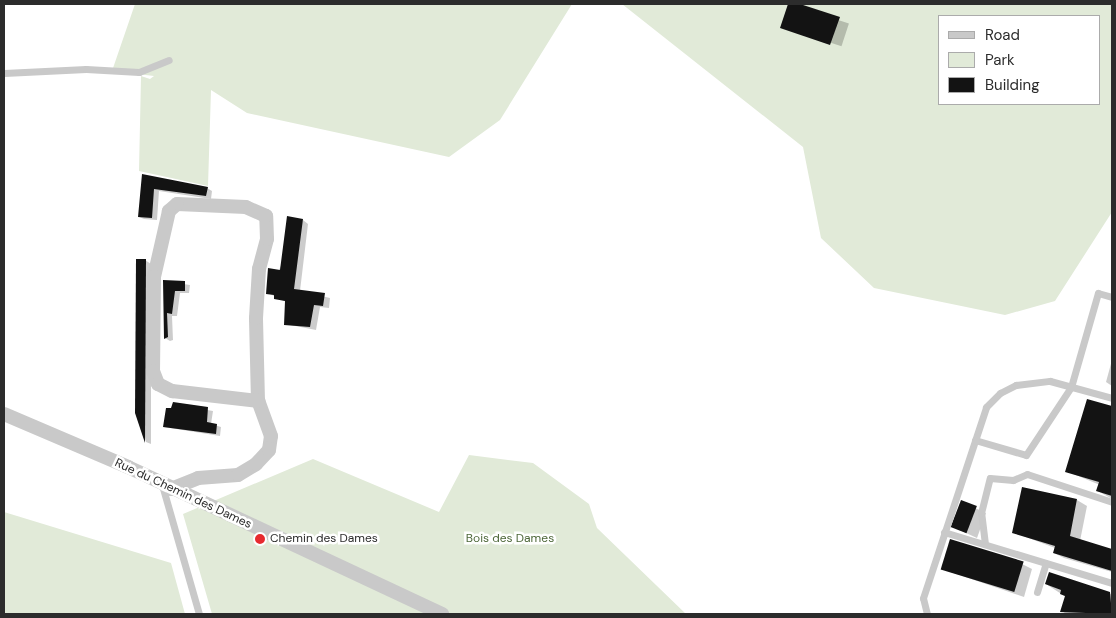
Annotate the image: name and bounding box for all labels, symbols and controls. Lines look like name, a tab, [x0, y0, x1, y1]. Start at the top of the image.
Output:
legend	[938, 15, 1101, 105]
text: Road	[985, 25, 1020, 45]
text: Park	[985, 50, 1015, 70]
text: Building	[985, 75, 1040, 95]
street label: Rue du Chemin des Dames	[112, 456, 254, 532]
place label: Chemin des Dames	[270, 532, 378, 546]
park label: Bois des Dames	[466, 532, 554, 546]
marker: Chemin des Dames	[254, 533, 266, 545]

